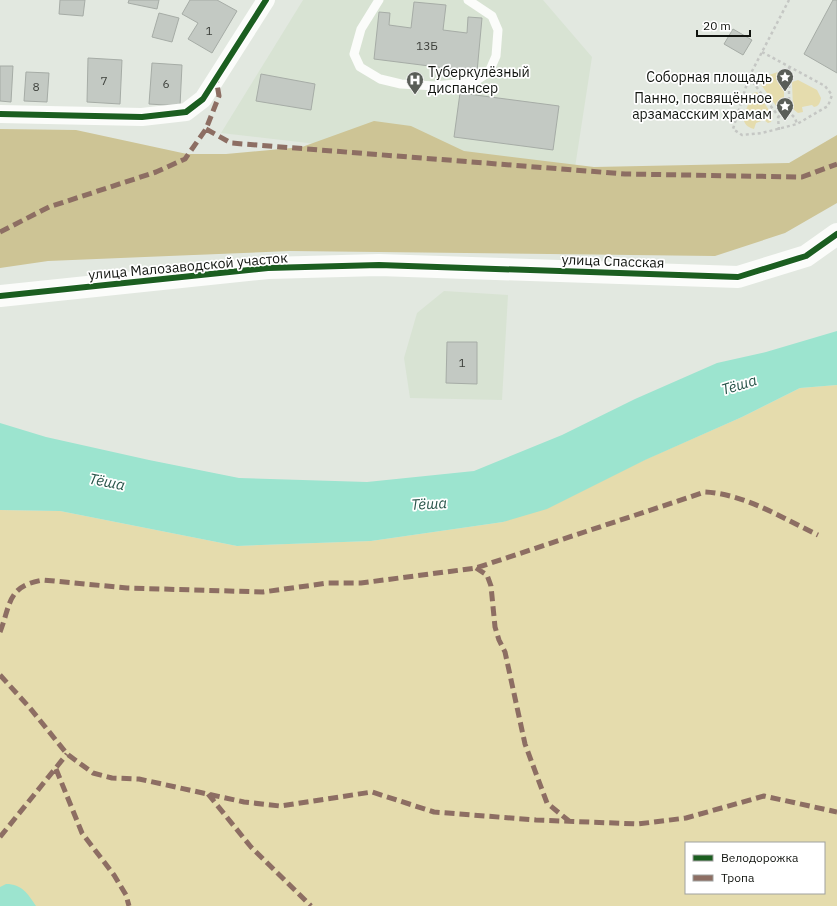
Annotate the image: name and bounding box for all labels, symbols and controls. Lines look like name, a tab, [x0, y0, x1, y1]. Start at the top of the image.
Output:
scale bar	[697, 12, 750, 38]
text: 20 m	[703, 18, 731, 33]
house number: 1	[205, 23, 213, 38]
house number: 13Б	[416, 38, 438, 53]
place label: Туберкулёзный диспансер	[428, 63, 530, 97]
place icon: Соборная площадь	[775, 67, 795, 92]
place label: Соборная площадь	[646, 68, 772, 86]
hospital icon: Туберкулёзный диспансер	[405, 70, 425, 95]
house number: 7	[100, 73, 108, 88]
house number: 6	[162, 76, 170, 91]
house number: 8	[32, 79, 40, 94]
place label: Панно, посвящённое арзамасским храмам	[632, 89, 772, 123]
place icon: Панно, посвящённое арзамасским храмам	[775, 96, 795, 121]
street label: улица Малозаводской участок	[88, 248, 289, 284]
street label: улица Спасская	[561, 250, 665, 272]
house number: 1	[458, 355, 466, 370]
water label: Тёша	[719, 370, 759, 399]
water label: Тёша	[88, 469, 127, 494]
water label: Тёша	[410, 493, 448, 514]
legend	[685, 842, 825, 894]
text: Велодорожка	[721, 850, 799, 865]
text: Тропа	[721, 870, 755, 885]

